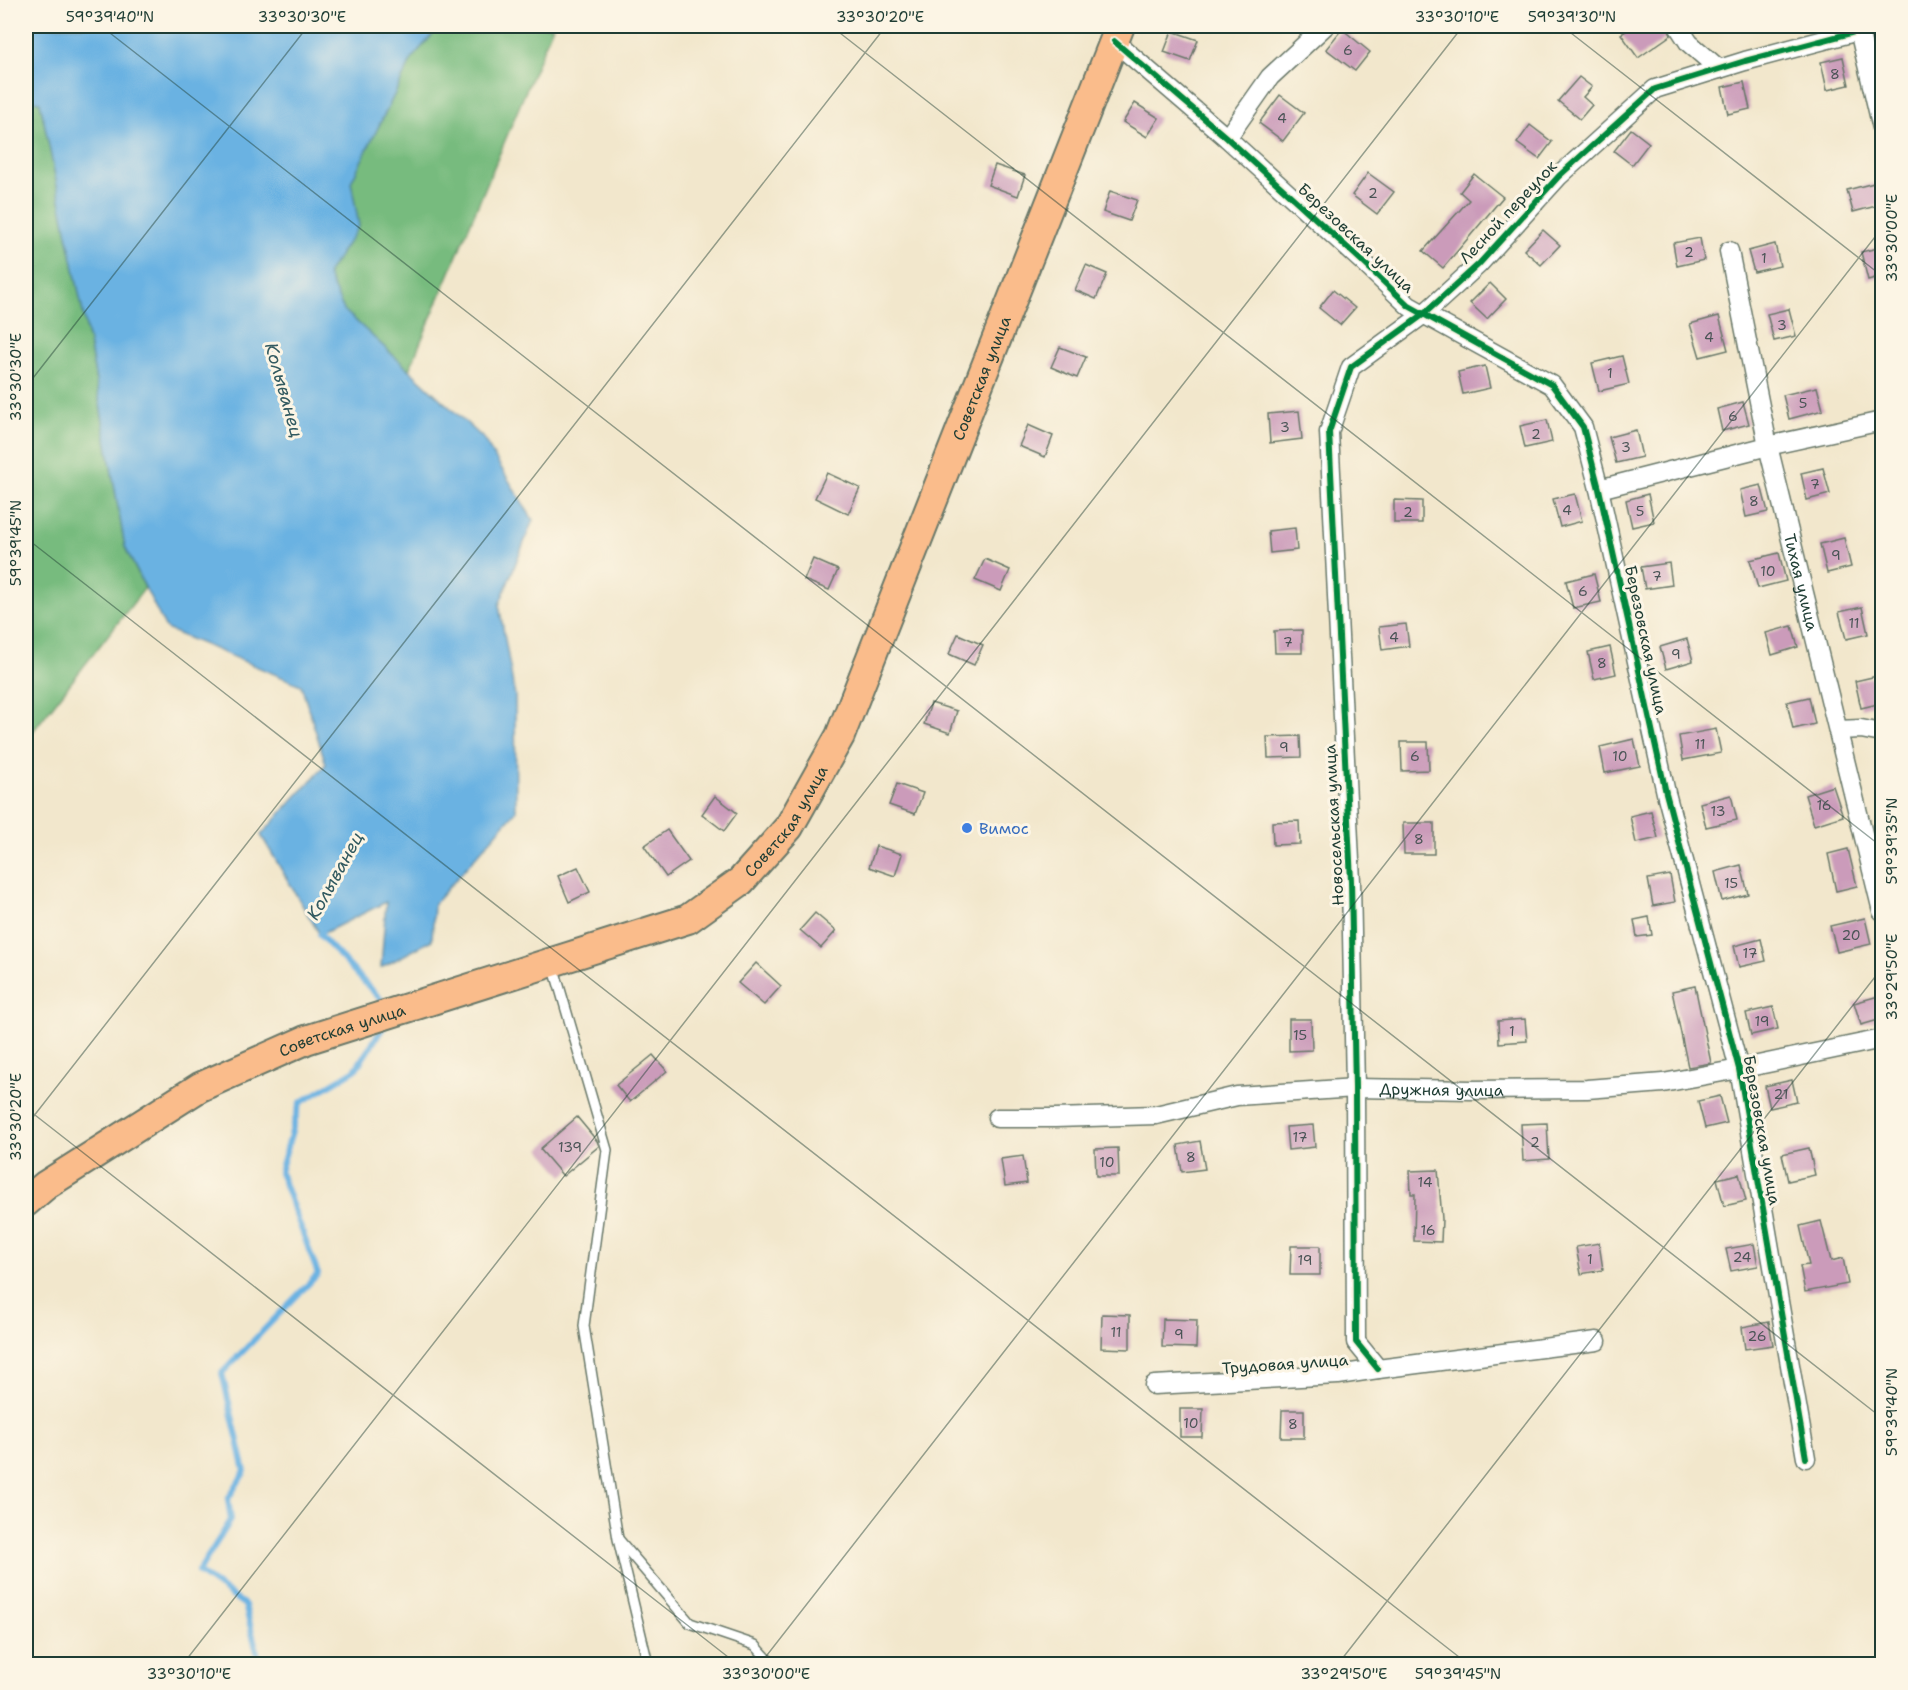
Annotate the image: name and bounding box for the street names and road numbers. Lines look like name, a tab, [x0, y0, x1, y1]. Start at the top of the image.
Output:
street label: Лесной переулок	[1455, 155, 1562, 268]
street label: Березовская улица	[1293, 178, 1419, 298]
street label: Советская улица	[947, 313, 1015, 444]
street label: Тихая улица	[1779, 531, 1823, 633]
street label: Березовская улица	[1620, 563, 1672, 717]
street label: Новосельская улица	[1319, 744, 1349, 906]
street label: Советская улица	[739, 761, 832, 881]
street label: Советская улица	[275, 999, 408, 1061]
street label: Березовская улица	[1738, 1053, 1786, 1207]
street label: Дружная улица	[1379, 1078, 1504, 1101]
street label: Трудовая улица	[1221, 1349, 1349, 1379]

